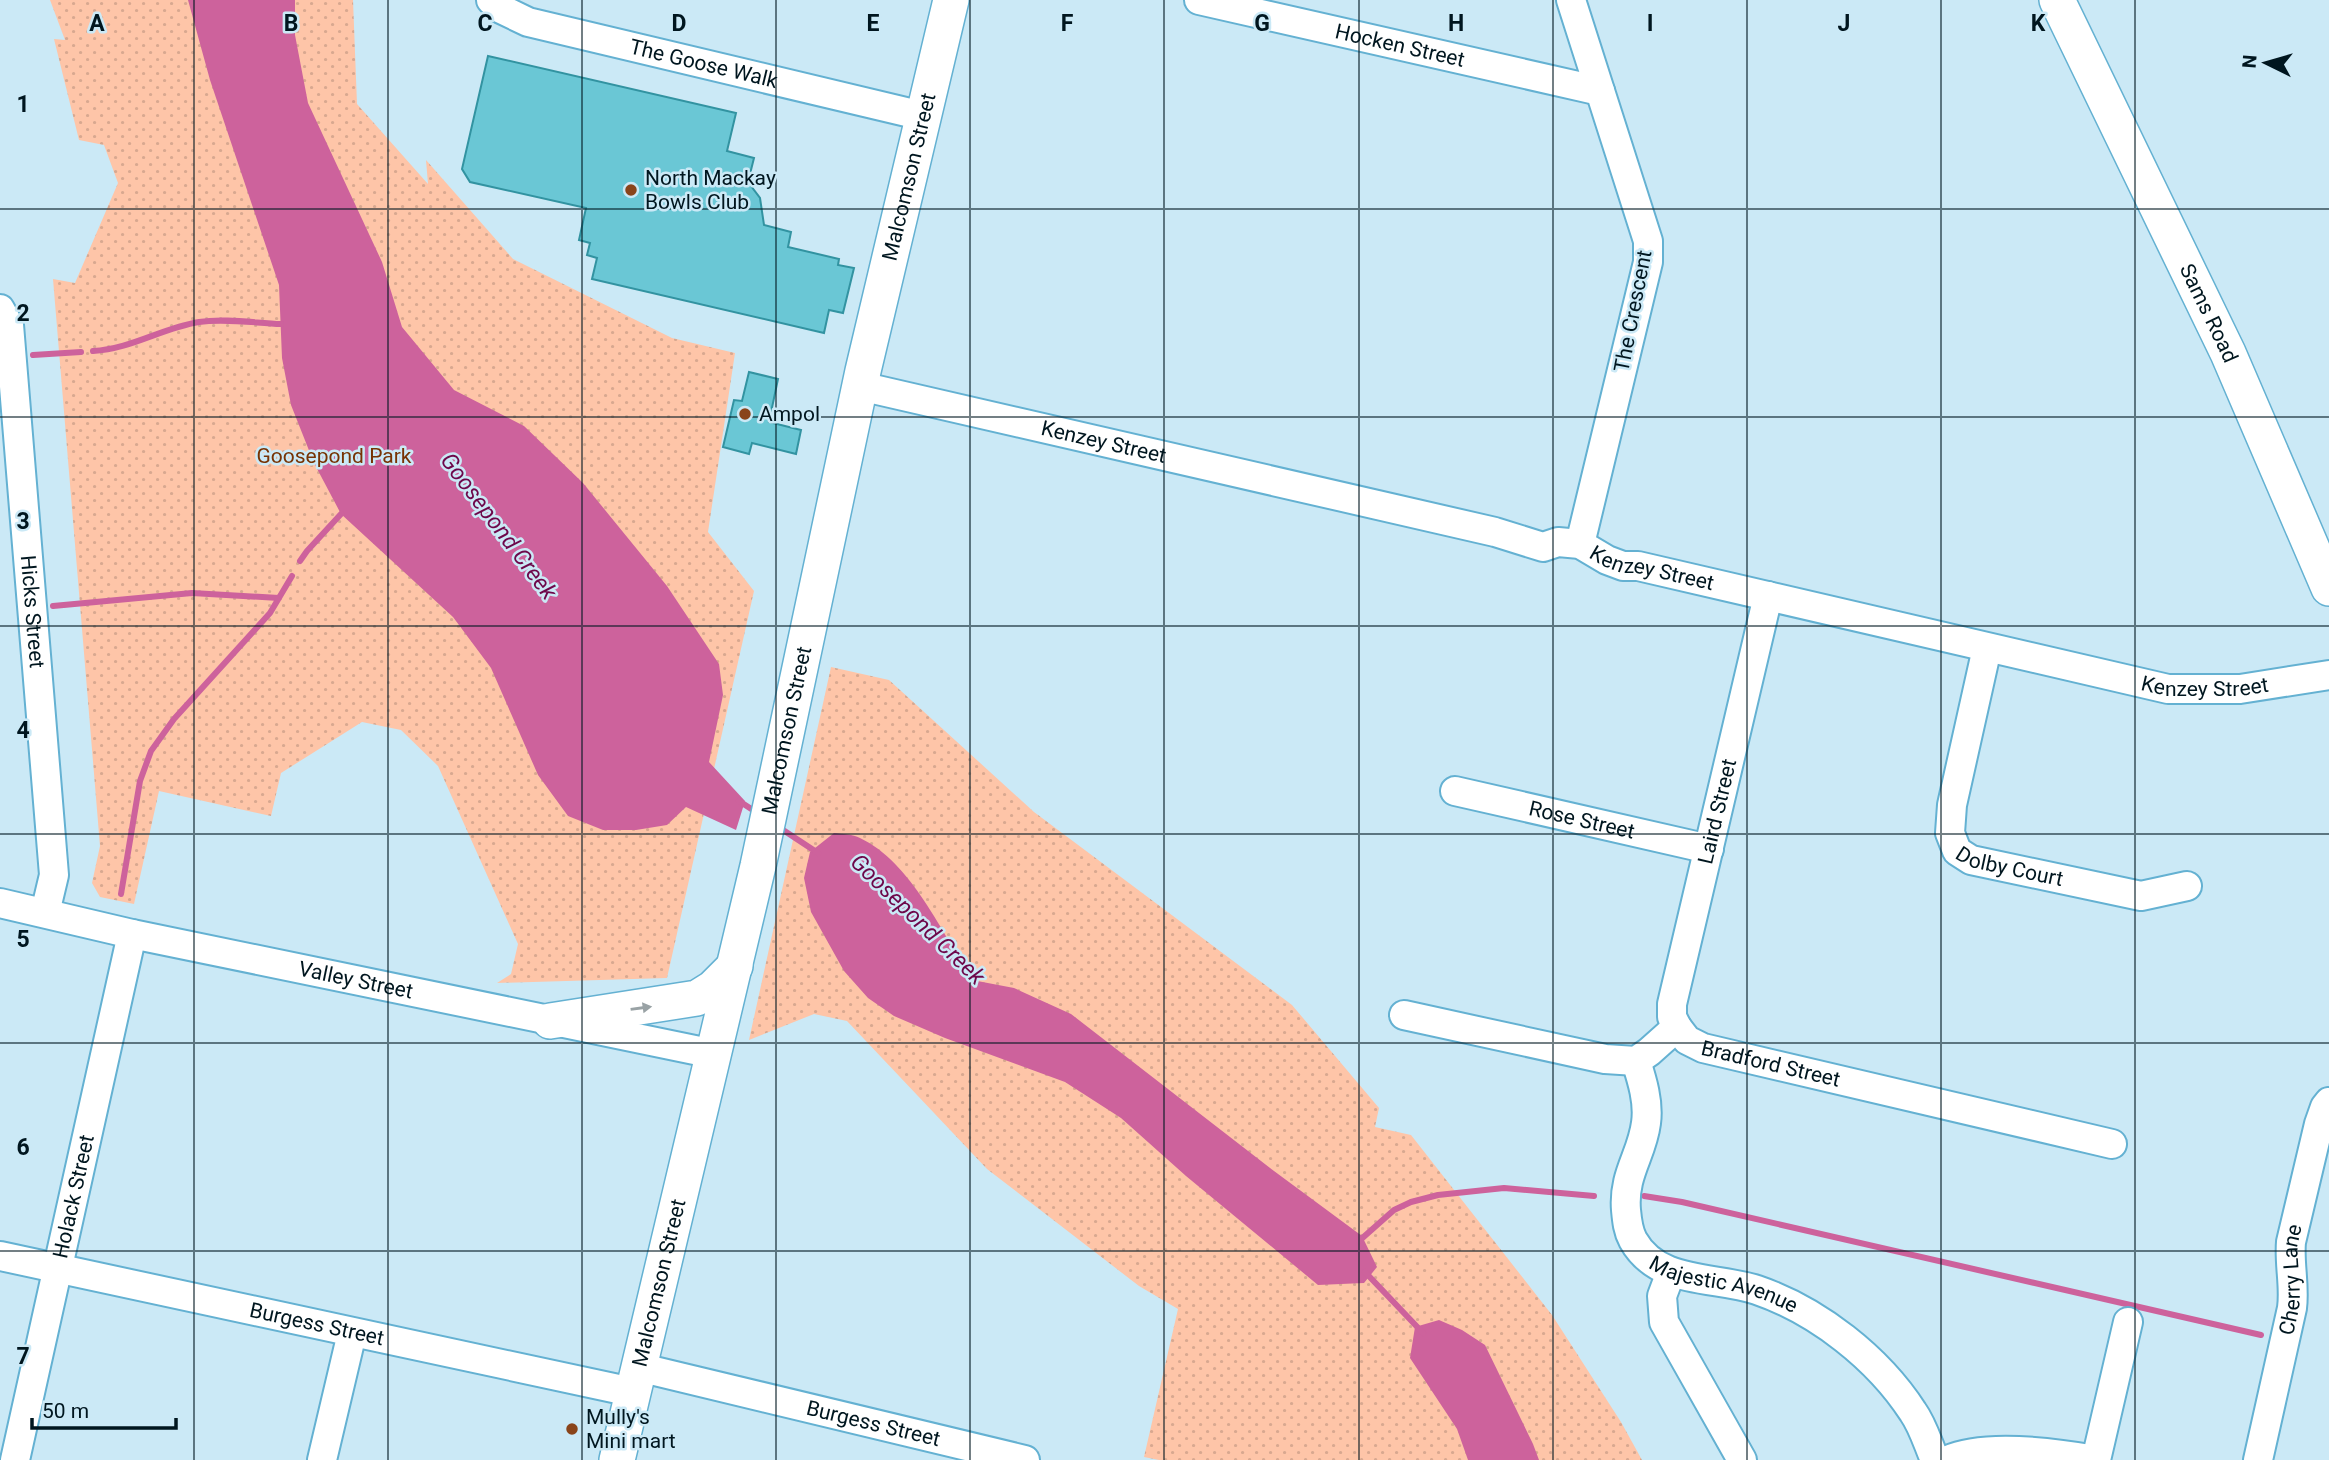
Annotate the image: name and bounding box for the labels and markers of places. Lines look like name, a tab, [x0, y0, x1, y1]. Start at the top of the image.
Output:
place label: North Mackay Bowls Club	[645, 166, 776, 214]
marker: North Mackay Bowls Club	[623, 182, 639, 198]
place label: Ampol	[759, 402, 820, 426]
marker: Ampol	[737, 406, 753, 422]
place label: Mully's Mini mart	[586, 1405, 676, 1453]
marker: Mully's Mini mart	[564, 1421, 580, 1437]

